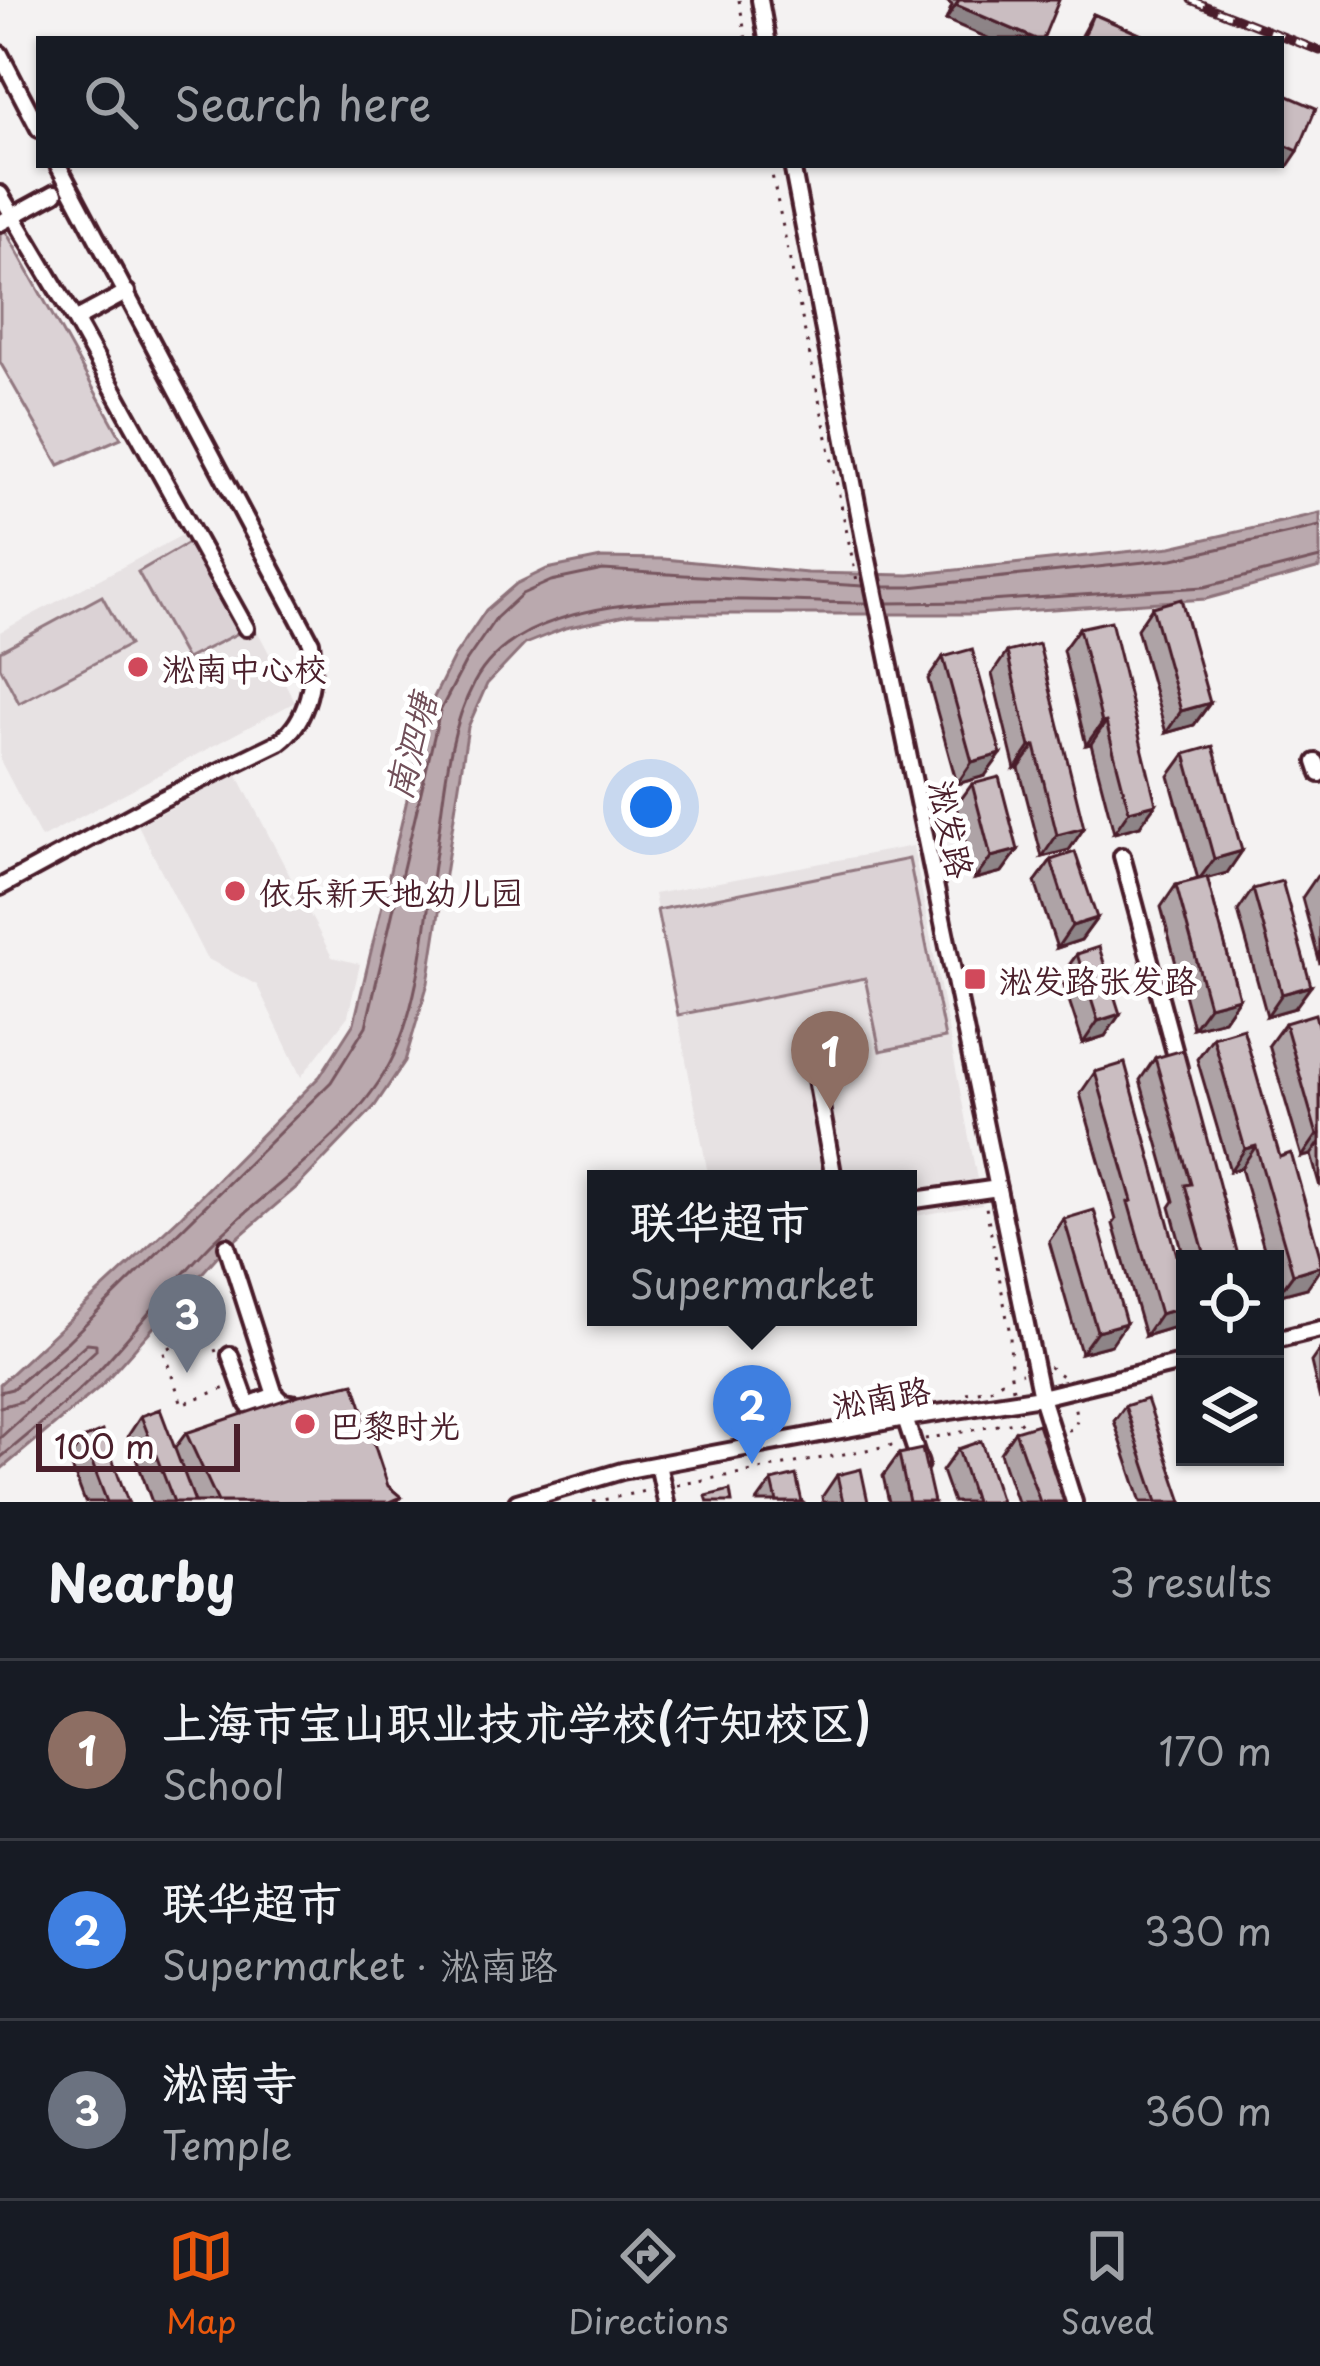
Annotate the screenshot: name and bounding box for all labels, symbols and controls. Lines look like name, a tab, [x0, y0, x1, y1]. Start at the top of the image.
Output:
search box	[36, 36, 1284, 168]
text: Search here	[174, 68, 431, 136]
icon: search	[78, 69, 144, 135]
place label: 淞南中心校	[162, 642, 327, 692]
marker: 淞南中心校	[125, 654, 151, 680]
water label: 南泗塘	[369, 683, 450, 805]
street label: 淞发路	[918, 775, 988, 883]
your location	[621, 777, 681, 837]
place label: 依乐新天地幼儿园	[259, 866, 523, 916]
marker: 依乐新天地幼儿园	[222, 878, 248, 904]
place label: 淞发路张发路	[999, 954, 1197, 1004]
marker: 淞发路张发路	[962, 966, 988, 992]
pin: 1	[791, 1011, 869, 1110]
popup	[587, 1170, 917, 1326]
text: 联华超市	[630, 1185, 810, 1253]
map controls	[1176, 1250, 1284, 1466]
button: locate	[1176, 1250, 1284, 1358]
text: Supermarket	[630, 1253, 874, 1312]
pin: 3	[148, 1274, 226, 1373]
button: layers	[1176, 1358, 1284, 1466]
street label: 淞南路	[828, 1363, 934, 1429]
pin: 2	[713, 1365, 791, 1464]
place label: 巴黎时光	[329, 1399, 461, 1449]
marker: 巴黎时光	[292, 1411, 318, 1437]
scale bar	[36, 1418, 240, 1471]
text: 100 m	[54, 1420, 155, 1470]
text: Nearby	[48, 1542, 235, 1619]
text: 3 results	[1109, 1551, 1272, 1610]
text: 上海市宝山职业技术学校(行知校区)	[162, 1686, 871, 1754]
text: 1	[78, 1720, 96, 1779]
text: 170 m	[1159, 1720, 1272, 1779]
text: School	[162, 1754, 285, 1813]
text: 联华超市	[162, 1866, 342, 1934]
text: 2	[73, 1900, 101, 1959]
text: 330 m	[1144, 1900, 1272, 1959]
text: Supermarket · 淞南路	[162, 1934, 557, 1993]
text: 淞南寺	[162, 2046, 297, 2114]
text: 3	[74, 2080, 100, 2139]
text: 360 m	[1144, 2080, 1272, 2139]
text: Temple	[162, 2114, 292, 2173]
tab: Map	[166, 2223, 236, 2345]
tab: Directions	[568, 2223, 729, 2345]
tab: Saved	[1060, 2223, 1154, 2345]

